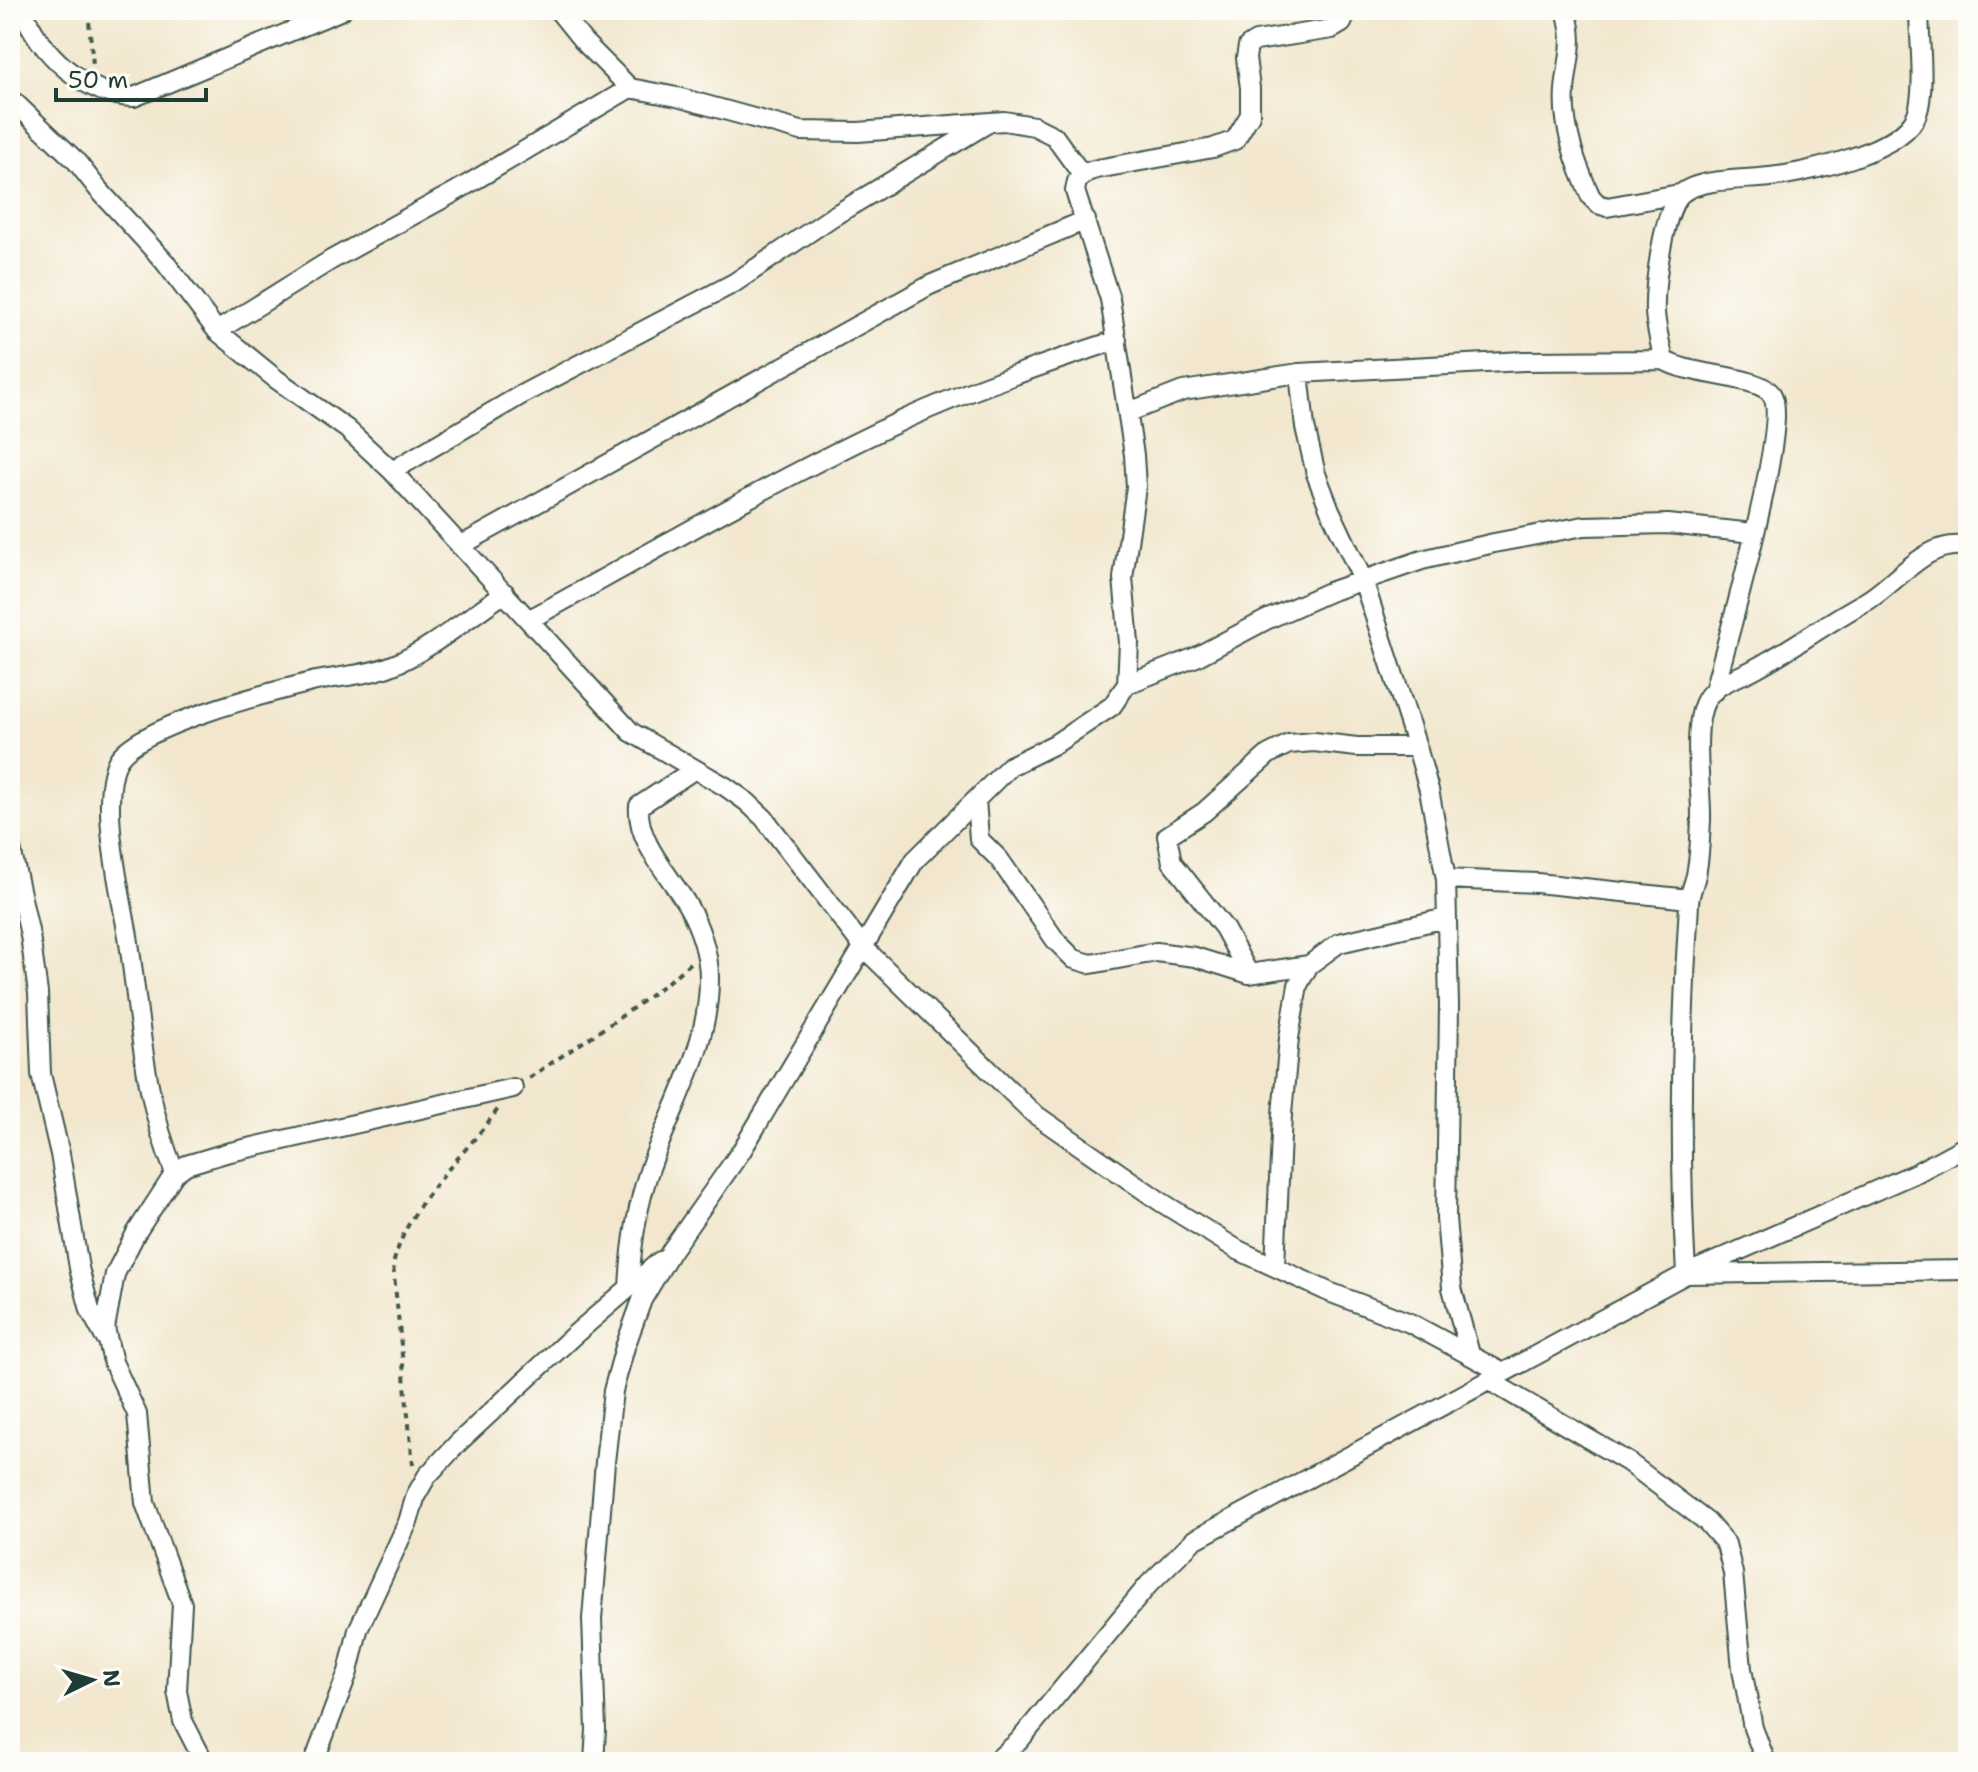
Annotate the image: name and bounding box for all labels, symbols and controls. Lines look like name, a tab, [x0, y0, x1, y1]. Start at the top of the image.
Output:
scale bar	[56, 52, 206, 102]
text: 50 m	[68, 64, 128, 96]
north arrow	[52, 1640, 132, 1720]
text: N	[96, 1668, 127, 1688]

